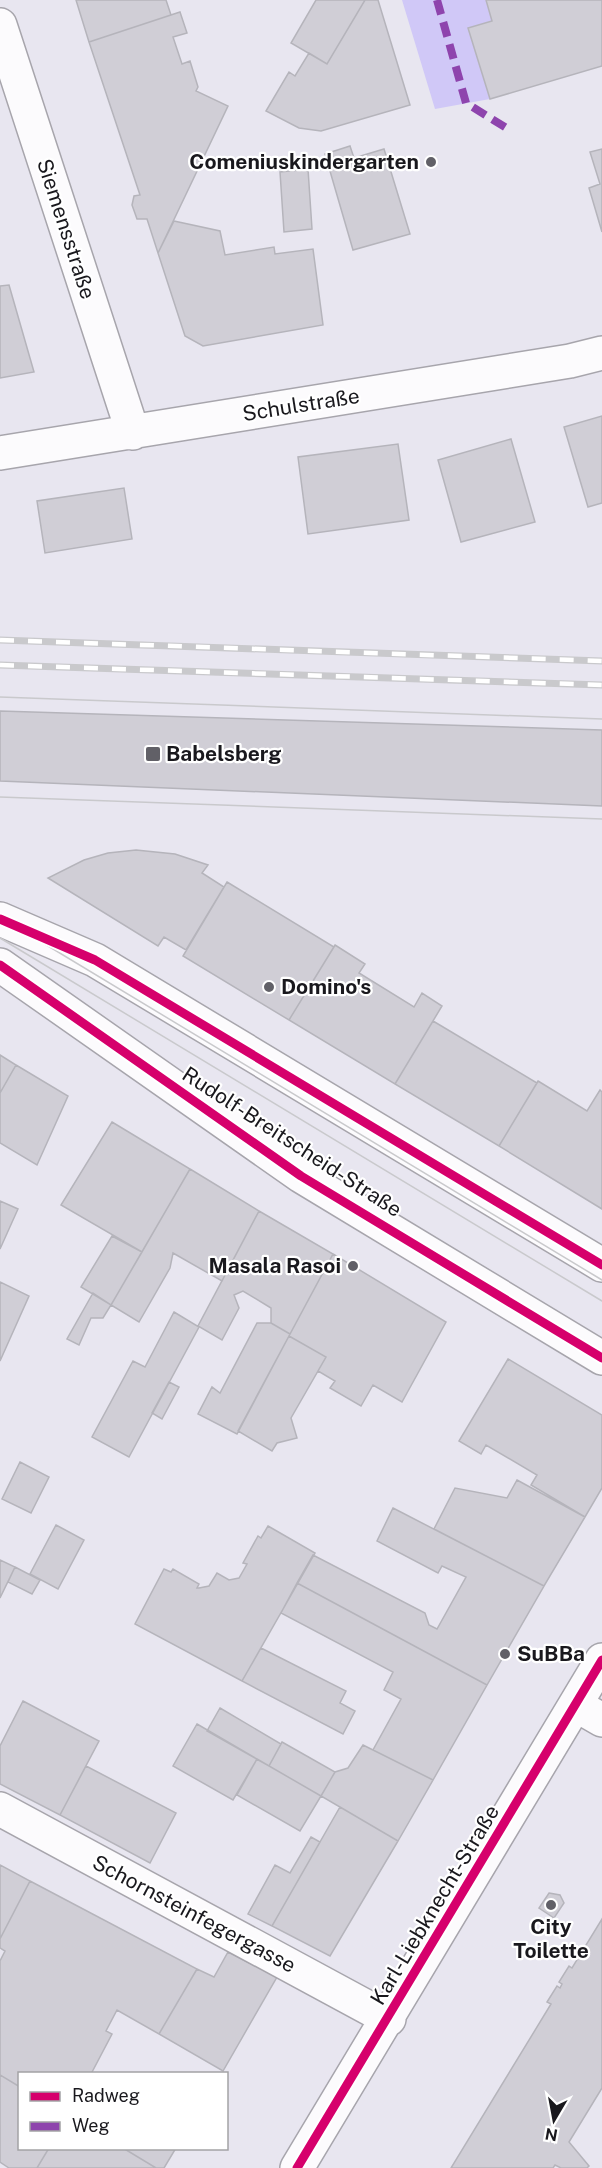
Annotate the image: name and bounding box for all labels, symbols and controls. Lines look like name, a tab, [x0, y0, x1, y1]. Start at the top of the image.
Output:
place label: Comeniuskindergarten	[189, 149, 419, 174]
marker: Comeniuskindergarten	[424, 155, 438, 169]
street label: Siemensstraße	[32, 156, 101, 302]
street label: Schulstraße	[241, 383, 361, 426]
place label: Babelsberg	[166, 741, 282, 766]
marker: Babelsberg	[144, 745, 162, 763]
place label: Domino's	[281, 974, 371, 999]
marker: Domino's	[262, 980, 276, 994]
street label: Rudolf-Breitscheid-Straße	[178, 1061, 407, 1222]
place label: Masala Rasoi	[209, 1253, 341, 1278]
marker: Masala Rasoi	[346, 1259, 360, 1273]
place label: SuBBa	[517, 1641, 585, 1666]
marker: SuBBa	[498, 1647, 512, 1661]
street label: Karl-Liebknecht-Straße	[365, 1800, 504, 2009]
street label: Schornsteinfegergasse	[88, 1849, 300, 1978]
marker: City Toilette	[544, 1898, 558, 1912]
place label: City Toilette	[513, 1914, 589, 1963]
legend	[18, 2072, 228, 2150]
text: Radweg	[72, 2085, 140, 2106]
north arrow	[524, 2090, 584, 2150]
text: Weg	[72, 2115, 110, 2136]
text: N	[544, 2124, 559, 2145]

